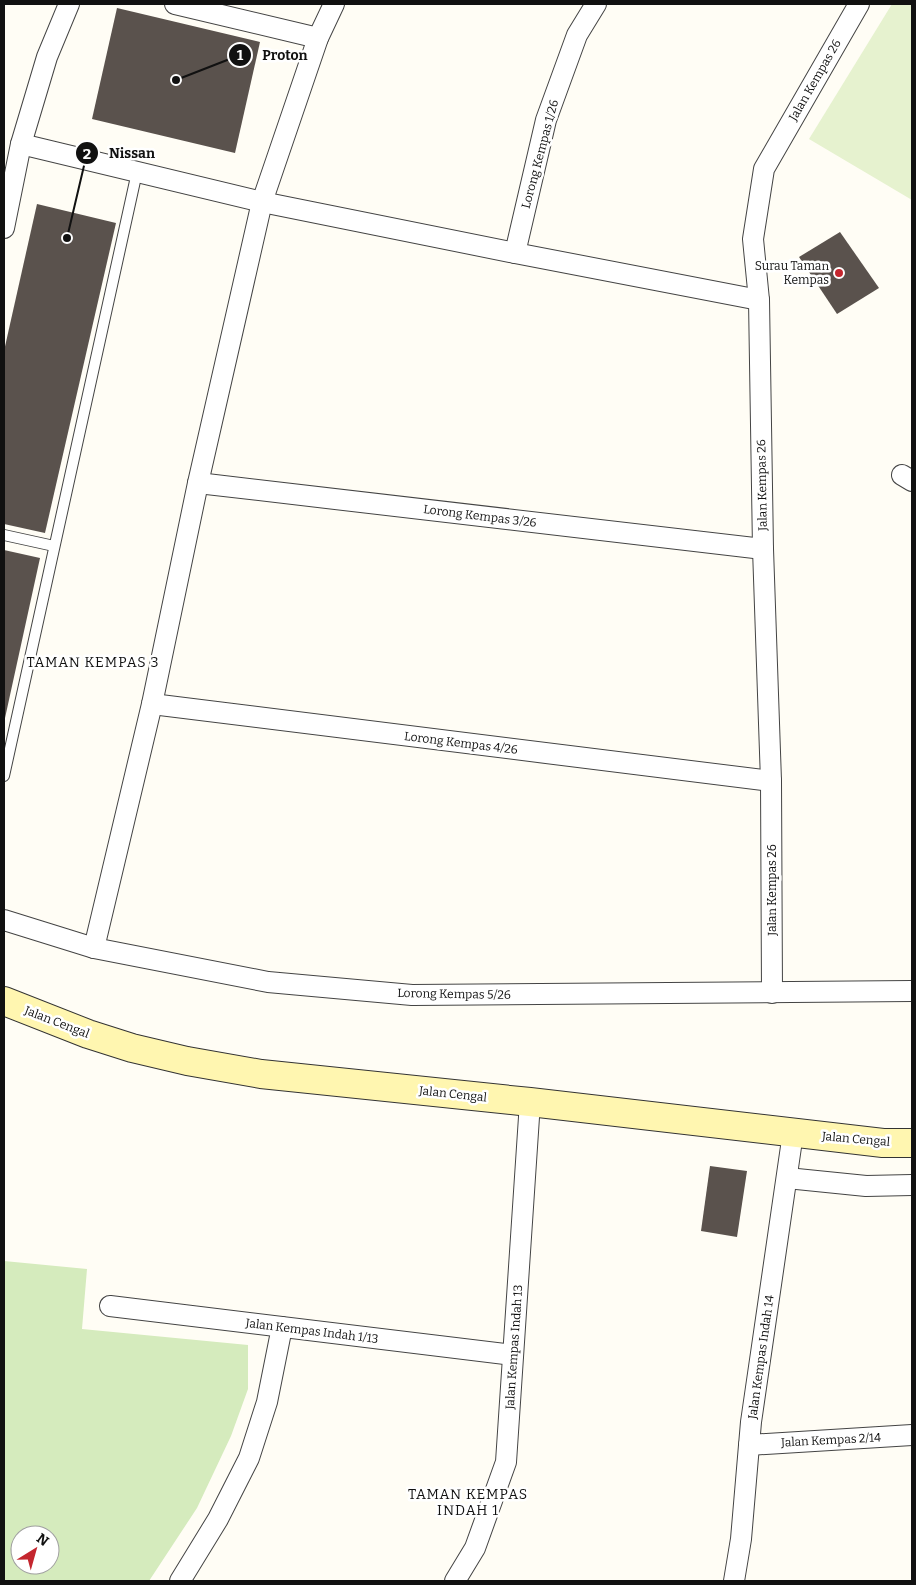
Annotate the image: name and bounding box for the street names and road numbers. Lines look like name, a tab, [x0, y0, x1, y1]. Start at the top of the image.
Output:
street label: Jalan Kempas 26	[786, 37, 844, 124]
street label: Lorong Kempas 1/26	[519, 98, 561, 210]
street label: Jalan Kempas 26	[754, 439, 770, 532]
street label: Lorong Kempas 3/26	[423, 502, 537, 530]
street label: Lorong Kempas 4/26	[403, 729, 519, 757]
street label: Jalan Kempas 26	[765, 844, 779, 937]
street label: Lorong Kempas 5/26	[397, 986, 511, 1002]
street label: Jalan Cengal	[22, 1003, 92, 1041]
street label: Jalan Cengal	[417, 1083, 488, 1105]
street label: Jalan Cengal	[820, 1129, 891, 1149]
street label: Jalan Kempas Indah 13	[503, 1284, 525, 1411]
street label: Jalan Kempas Indah 14	[745, 1294, 777, 1421]
street label: Jalan Kempas Indah 1/13	[244, 1316, 379, 1346]
street label: Jalan Kempas 2/14	[780, 1430, 881, 1450]

